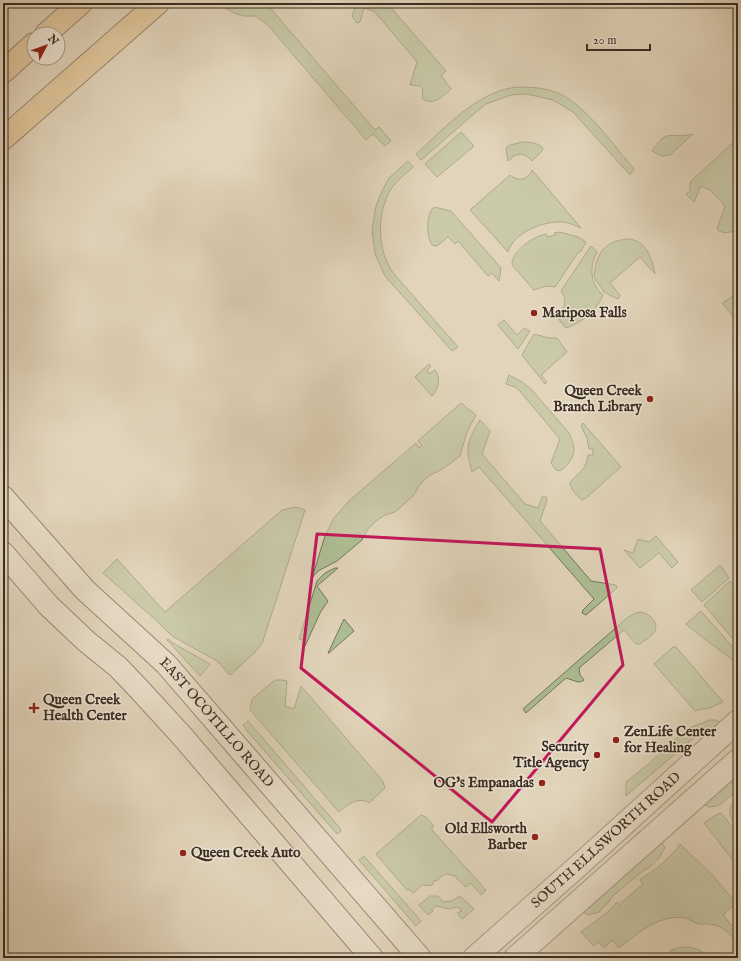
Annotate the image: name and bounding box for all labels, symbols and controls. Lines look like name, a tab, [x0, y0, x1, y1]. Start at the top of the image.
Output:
north arrow	[26, 26, 66, 66]
scale bar	[587, 26, 650, 52]
text: N	[44, 31, 62, 49]
text: 20 m	[593, 33, 616, 48]
place label: Mariposa Falls	[542, 304, 627, 322]
marker: Mariposa Falls	[529, 308, 539, 318]
place label: Queen Creek Branch Library	[553, 382, 643, 416]
marker: Queen Creek Branch Library	[645, 394, 655, 404]
street label: EAST OCOTILLO ROAD	[156, 653, 278, 791]
place label: Queen Creek Health Center	[43, 691, 128, 725]
marker: Queen Creek Health Center	[28, 702, 40, 714]
place label: ZenLife Center for Healing	[624, 723, 717, 757]
marker: ZenLife Center for Healing	[611, 735, 621, 745]
place label: Security Title Agency	[512, 738, 590, 772]
marker: Security Title Agency	[592, 750, 602, 760]
street label: SOUTH ELLSWORTH ROAD	[527, 768, 685, 912]
place label: OG's Empanadas	[433, 774, 534, 792]
marker: OG's Empanadas	[537, 778, 547, 788]
place label: Old Ellsworth Barber	[445, 820, 528, 854]
marker: Old Ellsworth Barber	[530, 832, 540, 842]
place label: Queen Creek Auto	[191, 844, 301, 862]
marker: Queen Creek Auto	[178, 848, 188, 858]

